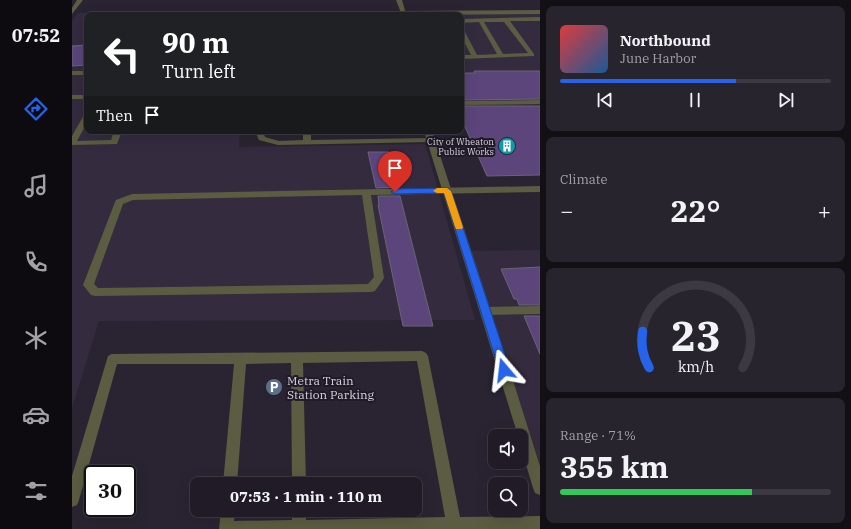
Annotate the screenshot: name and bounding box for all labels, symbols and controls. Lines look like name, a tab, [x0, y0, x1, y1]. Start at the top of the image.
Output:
text: 07:52	[12, 24, 60, 47]
text: 90 m	[162, 24, 229, 61]
icon: left	[96, 28, 148, 80]
text: Northbound	[620, 31, 711, 50]
text: June Harbor	[620, 50, 696, 67]
text: Turn left	[162, 60, 236, 83]
icon: previous	[594, 89, 616, 111]
icon: pause	[684, 89, 706, 111]
icon: next	[775, 89, 797, 111]
icon: directions	[22, 95, 50, 123]
icon: arrive	[141, 104, 163, 126]
text: Then	[96, 106, 133, 125]
place label: City of Wheaton Public Works	[427, 136, 494, 157]
building icon: City of Wheaton Public Works	[497, 136, 517, 156]
pin	[378, 151, 412, 192]
icon: arrive	[384, 157, 406, 179]
text: Climate	[560, 171, 607, 188]
icon: music	[22, 172, 50, 200]
text: 22°	[670, 191, 721, 230]
text: −	[560, 196, 573, 225]
text: +	[818, 196, 831, 225]
icon: phone	[22, 248, 50, 276]
text: 23	[671, 308, 720, 362]
icon: climate	[22, 324, 50, 352]
position arrow	[483, 349, 525, 391]
text: km/h	[677, 356, 714, 375]
place label: Metra Train Station Parking	[287, 373, 375, 402]
parking icon: Metra Train Station Parking	[264, 377, 284, 397]
icon: car	[22, 401, 50, 429]
text: Range · 71%	[560, 427, 636, 444]
map controls	[488, 429, 528, 517]
button: sound	[488, 429, 528, 469]
text: 355 km	[560, 447, 669, 486]
speed limit sign: 30	[84, 465, 136, 517]
icon: filters	[22, 477, 50, 505]
button: search	[488, 477, 528, 517]
text: 07:53 · 1 min · 110 m	[230, 487, 382, 506]

